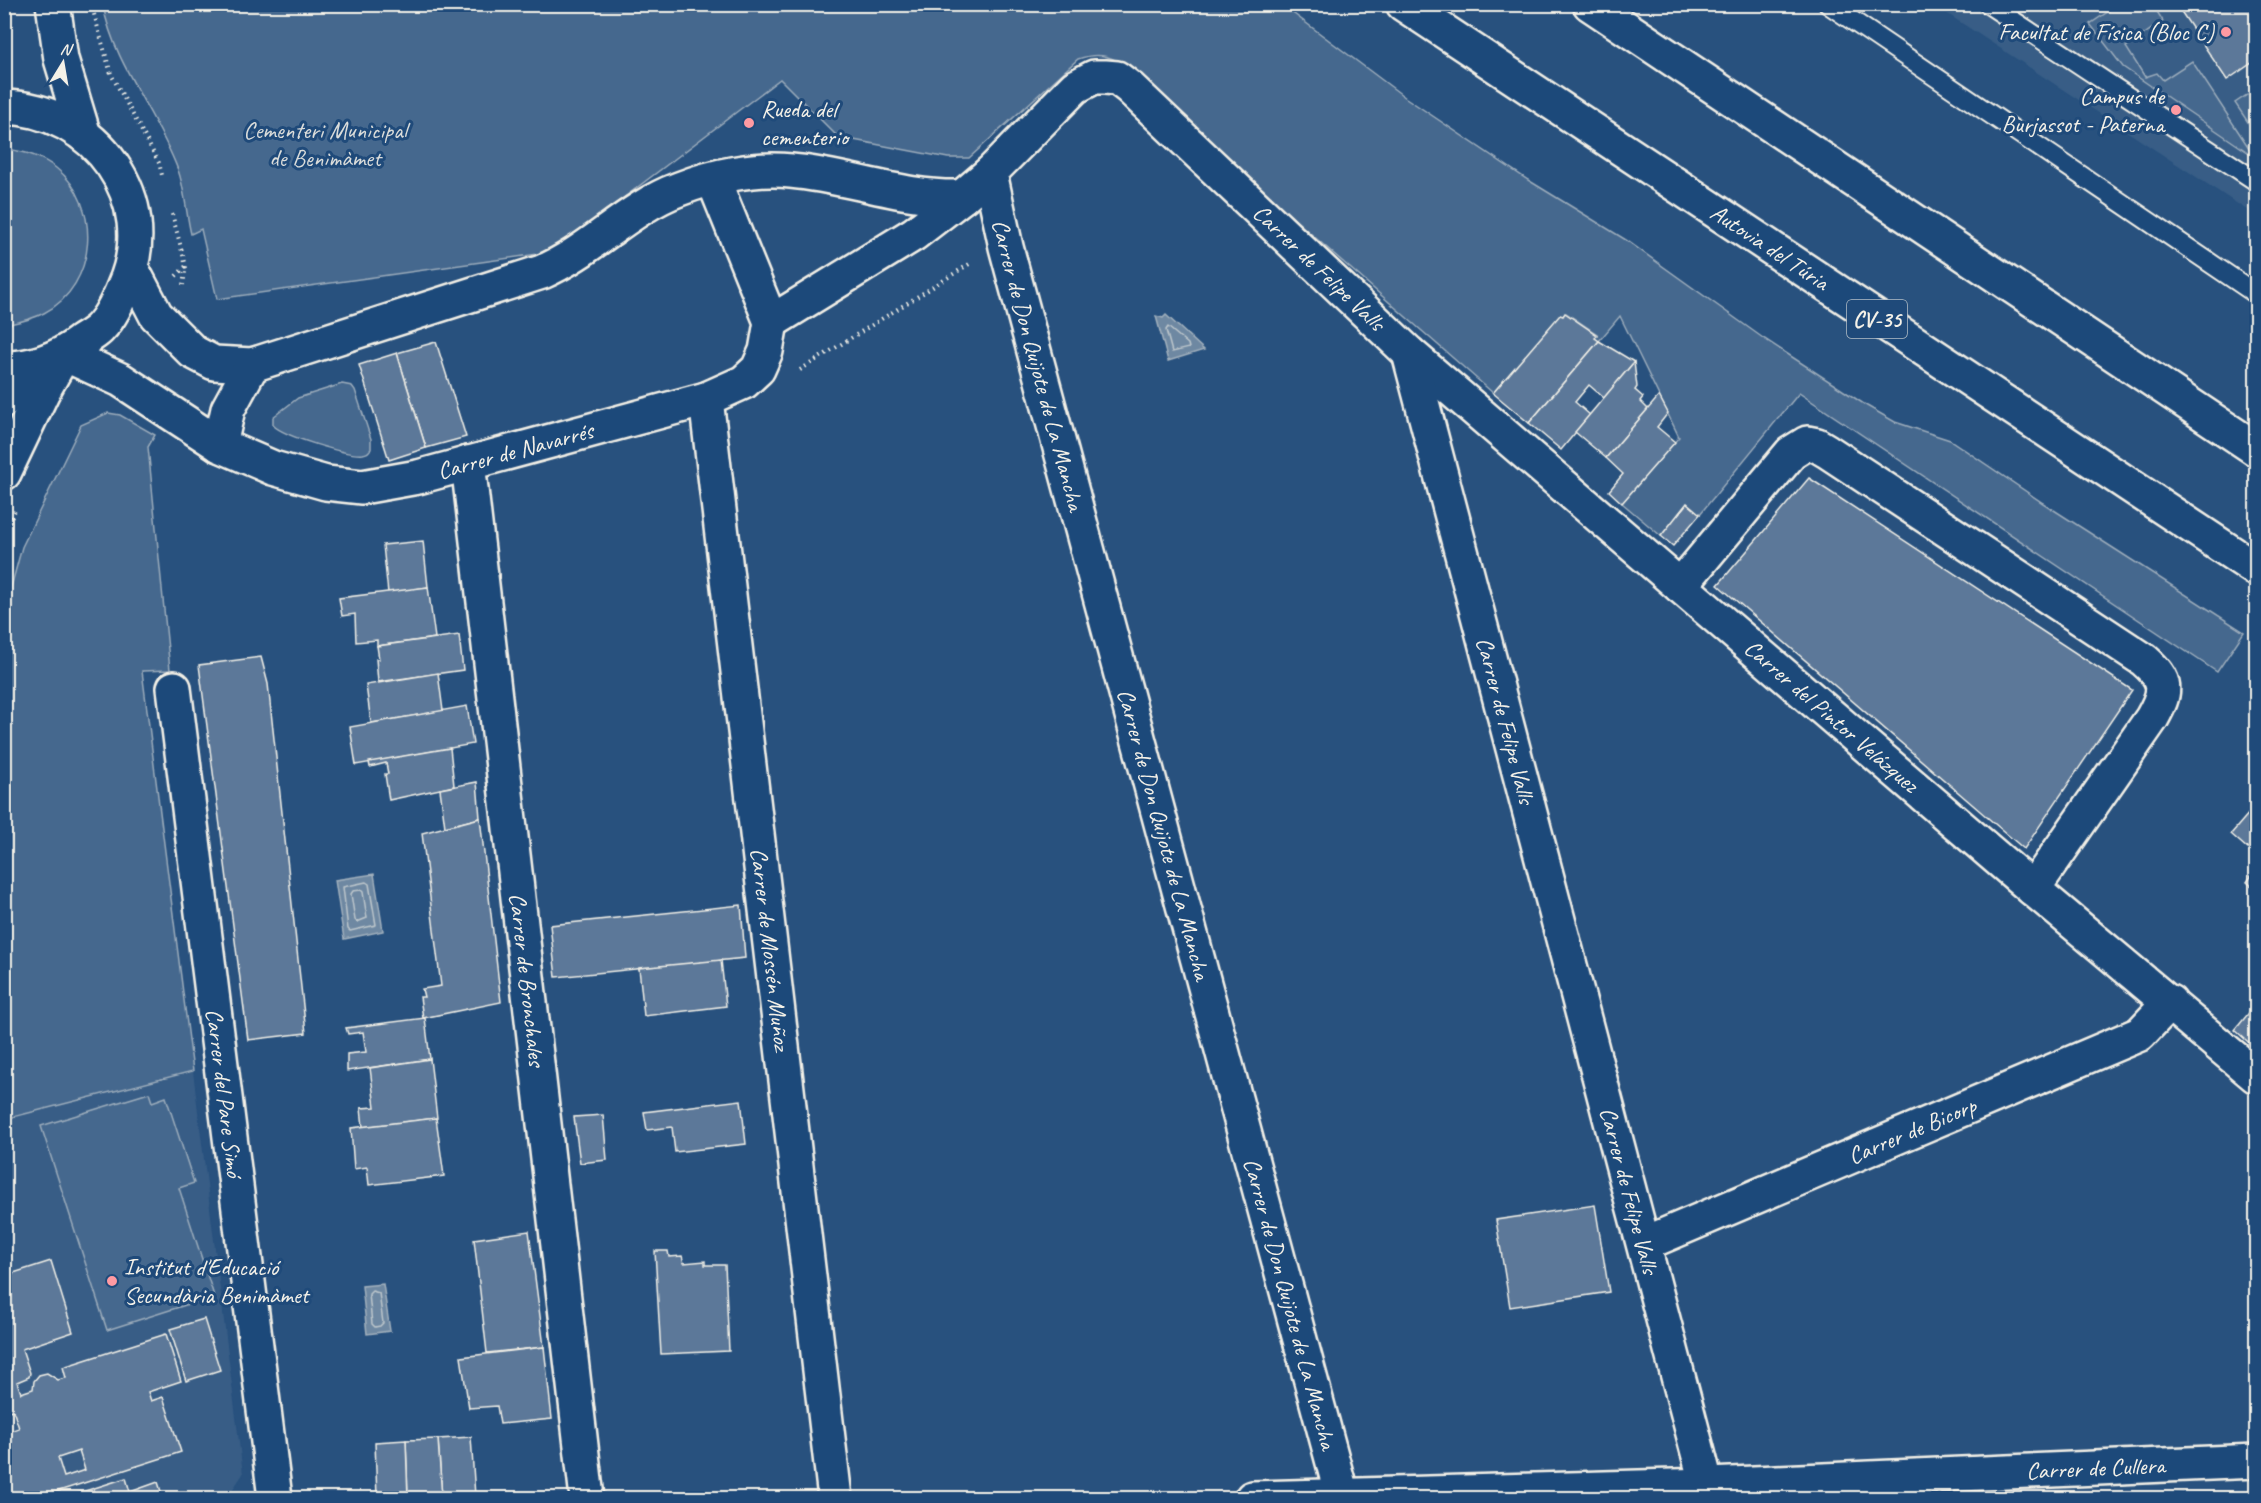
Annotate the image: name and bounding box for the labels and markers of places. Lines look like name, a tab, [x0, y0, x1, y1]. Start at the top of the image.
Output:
place label: Facultat de Física (Bloc C)	[1999, 17, 2215, 47]
marker: Facultat de Física (Bloc C)	[2219, 25, 2233, 39]
place label: Campus de Burjassot - Paterna	[2002, 81, 2166, 139]
place label: Rueda del cementerio	[761, 94, 850, 152]
marker: Campus de Burjassot - Paterna	[2169, 103, 2183, 117]
marker: Rueda del cementerio	[742, 116, 756, 130]
place label: Institut d'Educació Secundària Benimàmet	[124, 1252, 311, 1310]
marker: Institut d'Educació Secundària Benimàmet	[105, 1274, 119, 1288]

